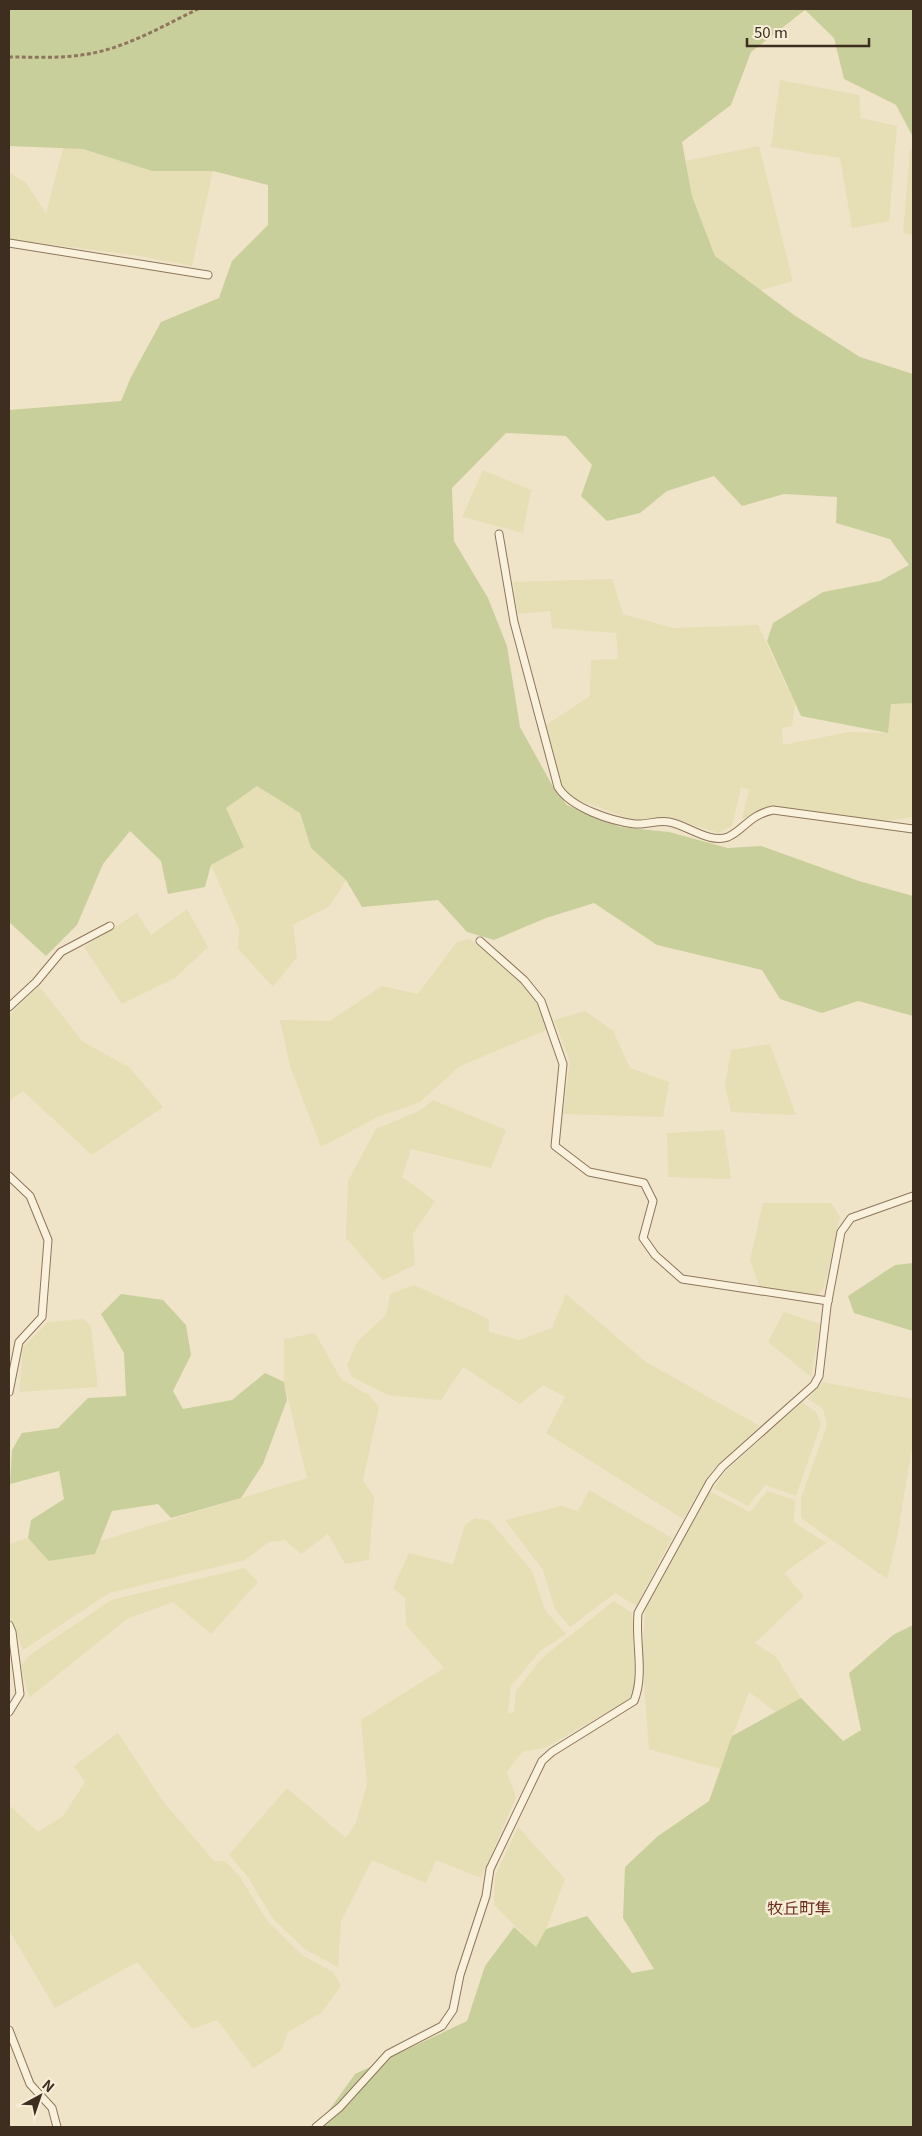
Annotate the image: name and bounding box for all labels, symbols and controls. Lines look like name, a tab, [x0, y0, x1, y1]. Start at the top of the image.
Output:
scale bar	[747, 15, 870, 47]
text: 50 m	[754, 21, 788, 42]
district label: 牧丘町隼	[767, 1895, 831, 1919]
north arrow	[15, 2071, 65, 2121]
text: N	[39, 2074, 59, 2096]

